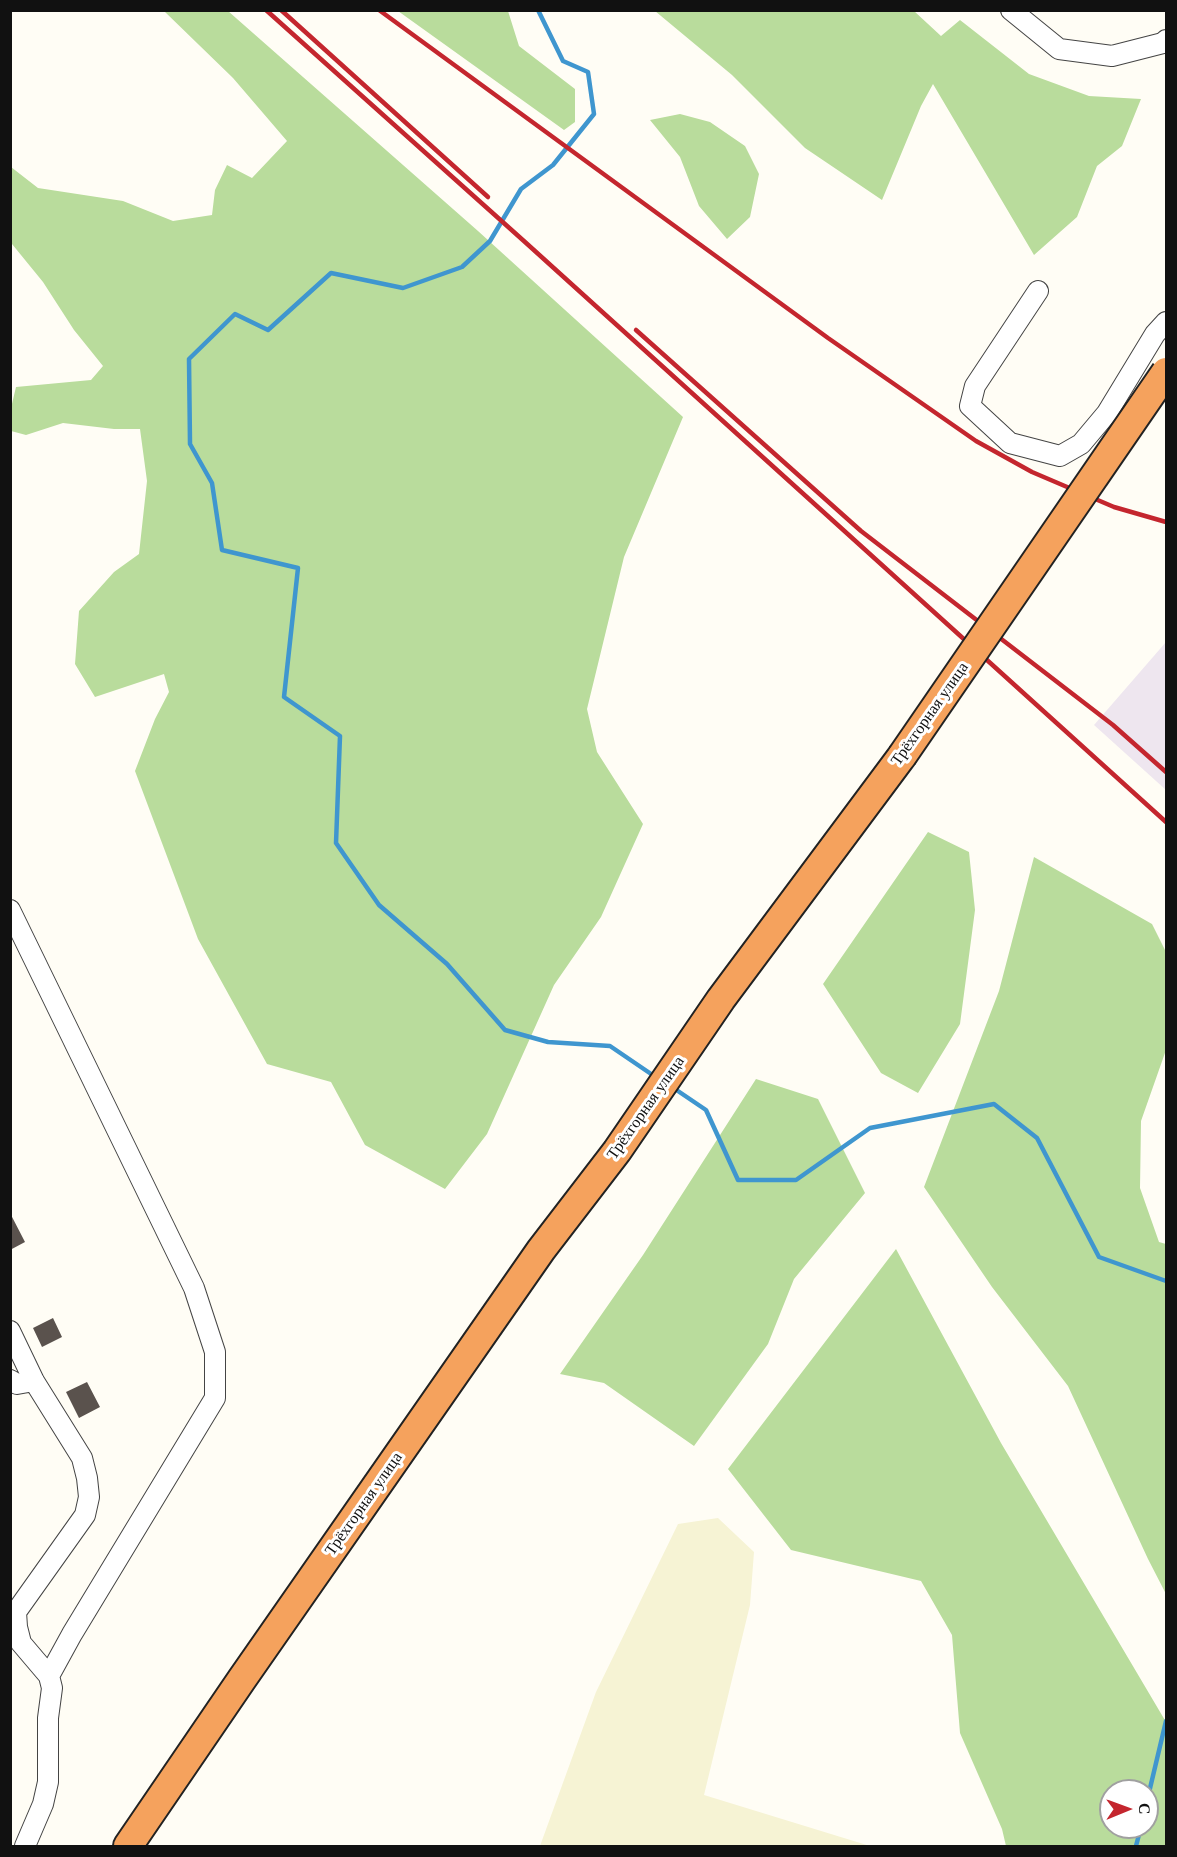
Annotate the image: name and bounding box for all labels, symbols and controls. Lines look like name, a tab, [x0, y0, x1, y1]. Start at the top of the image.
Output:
street label: Трёхгорная улица	[887, 659, 973, 769]
street label: Трёхгорная улица	[603, 1053, 689, 1163]
street label: Трёхгорная улица	[321, 1449, 407, 1559]
north arrow	[1099, 1779, 1159, 1839]
text: С	[1135, 1803, 1155, 1815]

